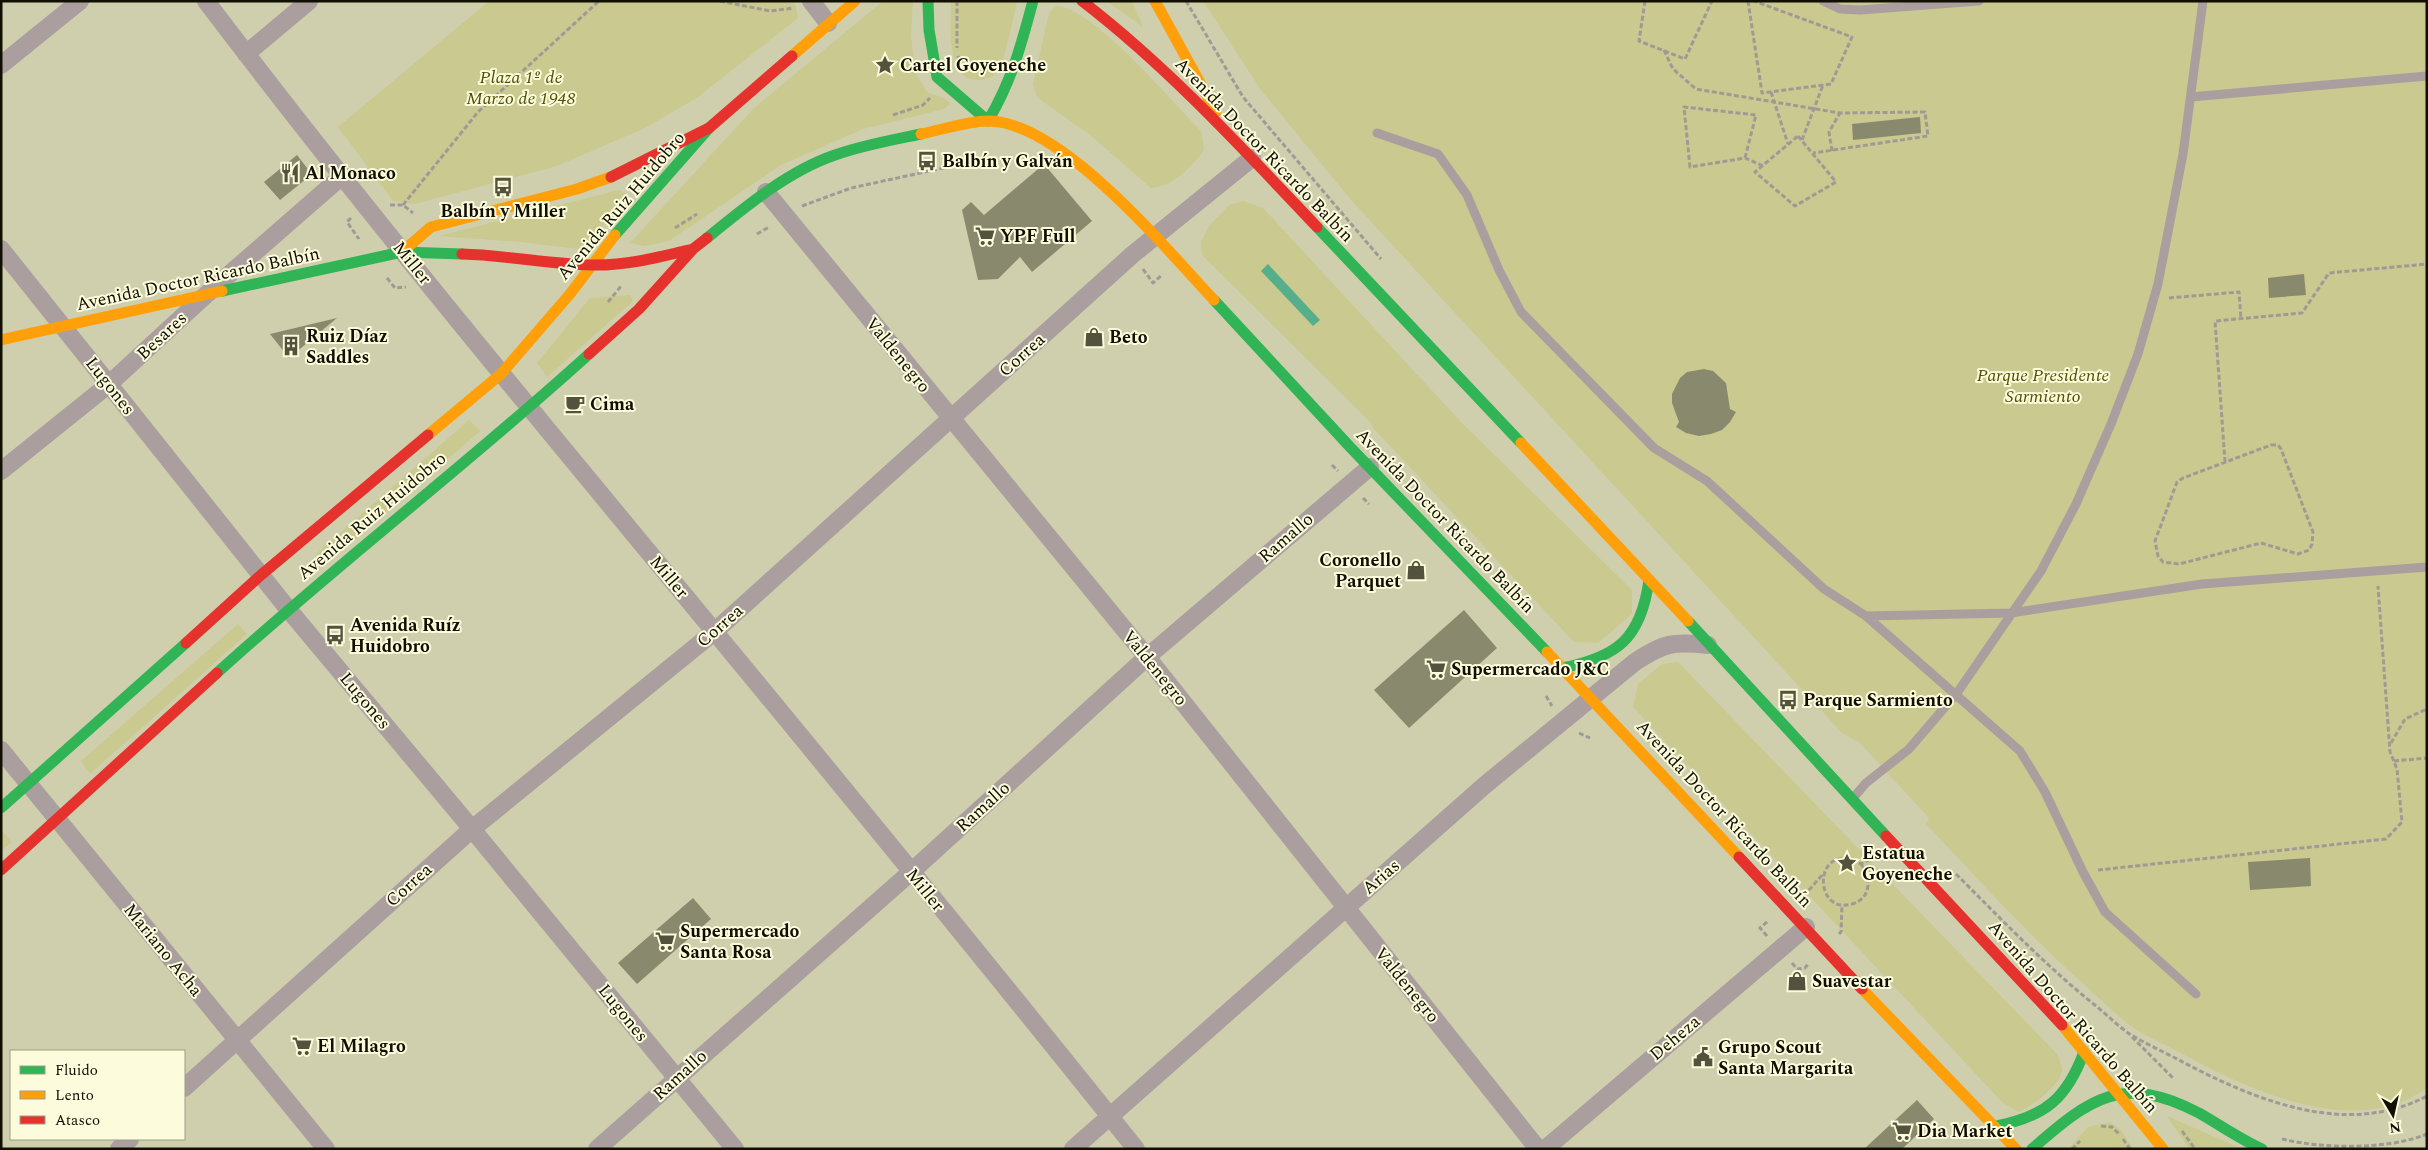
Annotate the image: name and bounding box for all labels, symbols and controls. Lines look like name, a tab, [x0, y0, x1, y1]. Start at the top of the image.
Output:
street label: Avenida Doctor Ricardo Balbín	[1168, 51, 1360, 249]
place label: Cartel Goyeneche	[900, 52, 1046, 79]
place icon: Cartel Goyeneche	[874, 54, 896, 76]
park label: Plaza 1º de Marzo de 1948	[466, 64, 576, 112]
street label: Avenida Ruiz Huidobro	[550, 126, 692, 286]
place label: Balbín y Galván	[942, 148, 1073, 175]
bus stop icon: Balbín y Galván	[916, 150, 938, 172]
place label: Al Monaco	[305, 160, 396, 187]
restaurant icon: Al Monaco	[279, 162, 301, 184]
bus stop icon: Balbín y Miller	[492, 176, 514, 198]
place label: Balbín y Miller	[440, 198, 566, 225]
place label: YPF Full	[1000, 223, 1076, 250]
supermarket icon: YPF Full	[974, 225, 996, 247]
street label: Miller	[386, 235, 438, 291]
street label: Avenida Doctor Ricardo Balbín	[74, 240, 322, 318]
street label: Besares	[131, 305, 193, 367]
street label: Valdenegro	[859, 311, 937, 399]
place label: Ruiz Díaz Saddles	[306, 323, 388, 371]
place label: Beto	[1109, 324, 1148, 351]
shop icon: Beto	[1083, 326, 1105, 348]
street label: Correa	[993, 327, 1051, 383]
building icon: Ruiz Díaz Saddles	[280, 335, 302, 357]
street label: Lugones	[78, 351, 142, 421]
park label: Parque Presidente Sarmiento	[1977, 362, 2109, 410]
place label: Cima	[590, 391, 635, 418]
cafe icon: Cima	[564, 393, 586, 415]
street label: Avenida Doctor Ricardo Balbín	[1349, 422, 1541, 620]
street label: Avenida Ruiz Huidobro	[292, 445, 452, 587]
street label: Ramallo	[1253, 506, 1319, 570]
place label: Coronello Parquet	[1319, 547, 1401, 595]
street label: Miller	[643, 549, 695, 605]
shop icon: Coronello Parquet	[1405, 559, 1427, 581]
street label: Correa	[691, 598, 750, 654]
place label: Avenida Ruíz Huidobro	[350, 612, 461, 660]
bus stop icon: Avenida Ruíz Huidobro	[324, 624, 346, 646]
street label: Valdenegro	[1116, 624, 1194, 712]
place label: Supermercado J&C	[1451, 656, 1609, 683]
supermarket icon: Supermercado J&C	[1425, 658, 1447, 680]
street label: Lugones	[333, 666, 397, 736]
place label: Parque Sarmiento	[1803, 687, 1953, 714]
bus stop icon: Parque Sarmiento	[1777, 689, 1799, 711]
street label: Avenida Doctor Ricardo Balbín	[1630, 714, 1818, 914]
street label: Ramallo	[950, 775, 1016, 839]
place label: Estatua Goyeneche	[1862, 840, 1952, 888]
place icon: Estatua Goyeneche	[1836, 852, 1858, 874]
street label: Arias	[1356, 853, 1406, 901]
street label: Correa	[380, 857, 438, 913]
street label: Miller	[899, 862, 951, 918]
street label: Mariano Acha	[117, 897, 209, 1003]
street label: Avenida Doctor Ricardo Balbín	[1981, 915, 2165, 1119]
place label: Supermercado Santa Rosa	[680, 918, 800, 966]
supermarket icon: Supermercado Santa Rosa	[654, 930, 676, 952]
street label: Valdenegro	[1368, 941, 1446, 1029]
place label: Suavestar	[1812, 968, 1892, 995]
shop icon: Suavestar	[1786, 970, 1808, 992]
street label: Lugones	[591, 978, 655, 1048]
street label: Deheza	[1644, 1008, 1707, 1067]
place label: El Milagro	[317, 1033, 406, 1060]
place label: Grupo Scout Santa Margarita	[1718, 1034, 1854, 1082]
supermarket icon: El Milagro	[291, 1035, 313, 1057]
street label: Ramallo	[647, 1043, 713, 1107]
public building icon: Grupo Scout Santa Margarita	[1692, 1046, 1714, 1068]
legend	[10, 1050, 185, 1140]
text: Fluido	[55, 1059, 98, 1082]
text: Lento	[55, 1084, 94, 1107]
north arrow	[2368, 1090, 2418, 1140]
text: Atasco	[55, 1109, 100, 1132]
text: N	[2388, 1116, 2402, 1139]
place label: Dia Market	[1917, 1118, 2012, 1145]
supermarket icon: Dia Market	[1891, 1120, 1913, 1142]

